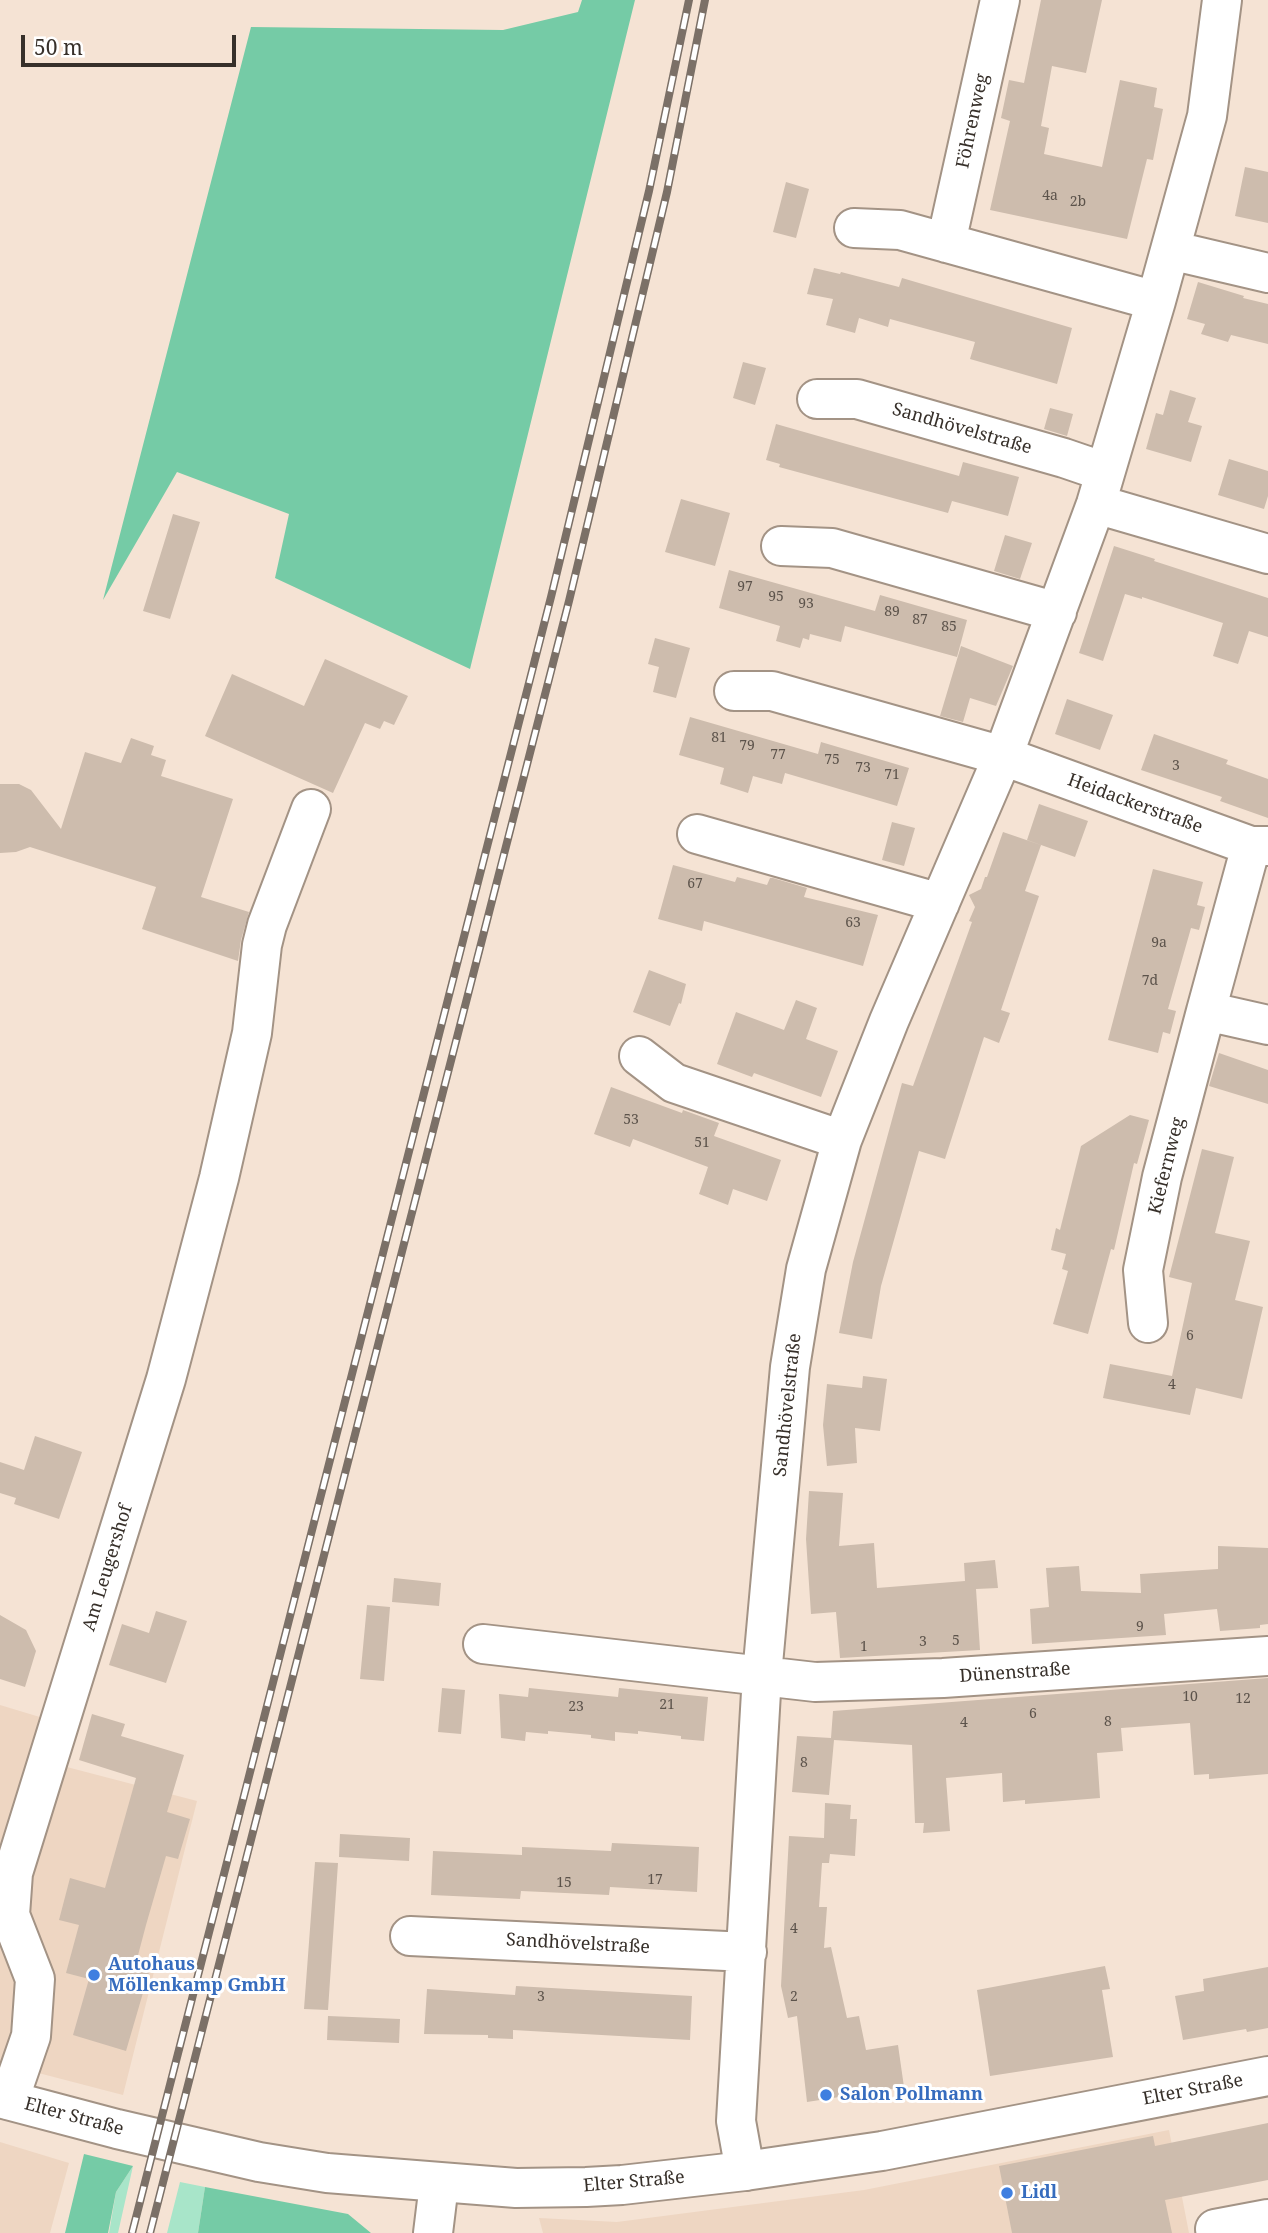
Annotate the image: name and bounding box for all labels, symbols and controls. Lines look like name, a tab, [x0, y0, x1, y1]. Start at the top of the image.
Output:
scale bar	[24, 21, 240, 65]
text: 50 m	[34, 33, 83, 61]
street label: Föhrenweg	[952, 72, 994, 170]
house number: 4a	[1042, 188, 1058, 204]
house number: 2b	[1070, 194, 1086, 210]
street label: Sandhövelstraße	[890, 399, 1034, 459]
house number: 97	[737, 579, 753, 595]
house number: 95	[768, 589, 784, 605]
house number: 93	[798, 596, 814, 612]
house number: 89	[884, 604, 900, 620]
house number: 87	[912, 612, 928, 628]
house number: 85	[941, 619, 957, 635]
house number: 81	[711, 730, 727, 746]
house number: 79	[739, 738, 755, 754]
house number: 77	[770, 747, 786, 763]
house number: 75	[824, 752, 840, 768]
house number: 3	[1172, 758, 1180, 774]
house number: 73	[855, 760, 871, 776]
house number: 71	[884, 767, 900, 783]
street label: Heidackerstraße	[1065, 770, 1205, 838]
house number: 67	[687, 876, 703, 892]
house number: 63	[845, 915, 861, 931]
house number: 9a	[1151, 935, 1167, 951]
house number: 7d	[1142, 973, 1158, 989]
house number: 53	[623, 1112, 639, 1128]
street label: Kiefernweg	[1145, 1115, 1189, 1217]
house number: 51	[694, 1135, 710, 1151]
house number: 6	[1186, 1328, 1194, 1344]
street label: Sandhövelstraße	[770, 1332, 806, 1478]
house number: 4	[1168, 1377, 1176, 1393]
street label: Am Leugershof	[79, 1502, 137, 1634]
house number: 9	[1136, 1619, 1144, 1635]
house number: 5	[952, 1633, 960, 1649]
house number: 3	[919, 1634, 927, 1650]
house number: 1	[860, 1639, 868, 1655]
street label: Dünenstraße	[959, 1658, 1071, 1688]
house number: 10	[1182, 1689, 1198, 1705]
house number: 12	[1235, 1691, 1251, 1707]
house number: 21	[659, 1697, 675, 1713]
house number: 23	[568, 1699, 584, 1715]
house number: 6	[1029, 1706, 1037, 1722]
house number: 8	[1104, 1714, 1112, 1730]
house number: 4	[960, 1715, 968, 1731]
house number: 8	[800, 1755, 808, 1771]
house number: 17	[647, 1872, 663, 1888]
house number: 15	[556, 1875, 572, 1891]
house number: 4	[790, 1921, 798, 1937]
street label: Sandhövelstraße	[506, 1929, 650, 1959]
place label: Autohaus Möllenkamp GmbH	[108, 1954, 285, 1996]
marker: Autohaus Möllenkamp GmbH	[86, 1967, 102, 1983]
house number: 3	[537, 1989, 545, 2005]
house number: 2	[790, 1989, 798, 2005]
street label: Elter Straße	[1141, 2070, 1245, 2110]
place label: Salon Pollmann	[840, 2084, 983, 2106]
marker: Salon Pollmann	[818, 2087, 834, 2103]
street label: Elter Straße	[22, 2093, 126, 2141]
street label: Elter Straße	[582, 2167, 686, 2197]
place label: Lidl	[1021, 2182, 1057, 2204]
marker: Lidl	[999, 2185, 1015, 2201]

